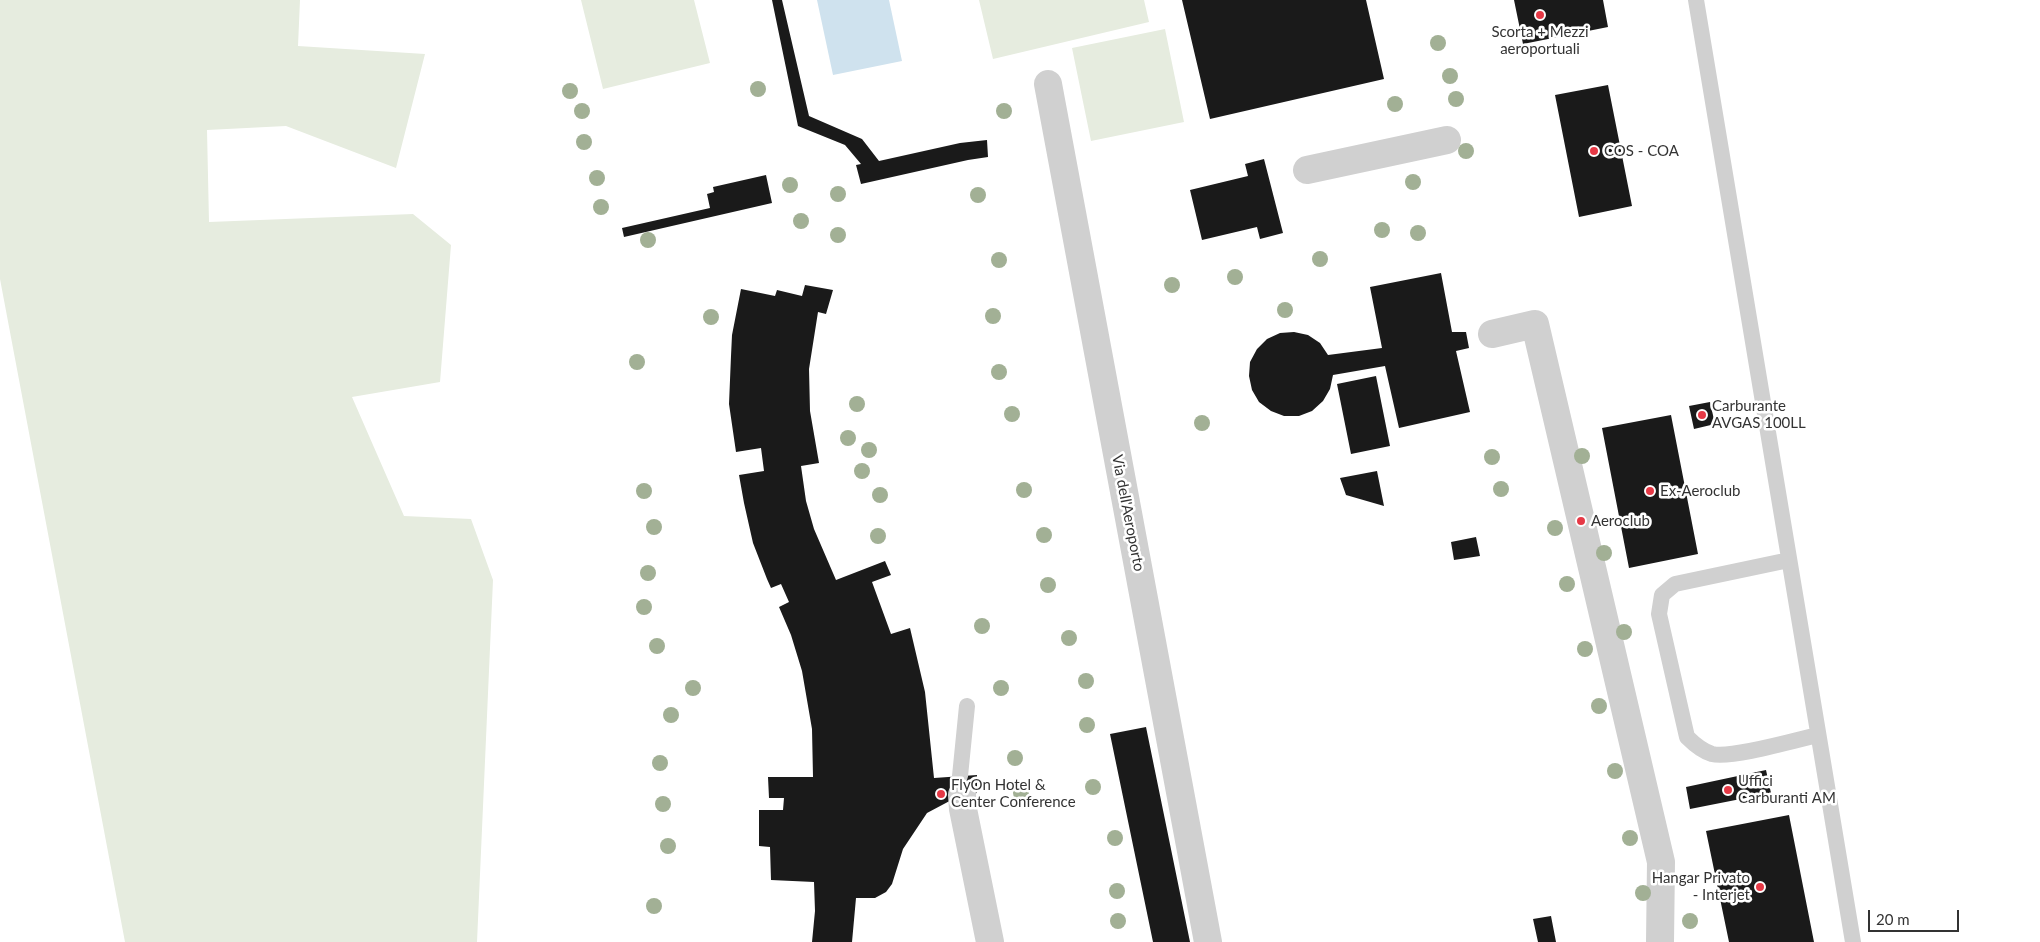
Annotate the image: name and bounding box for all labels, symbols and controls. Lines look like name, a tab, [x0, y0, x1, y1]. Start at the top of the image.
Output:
marker: Scorta + Mezzi aeroportuali	[1534, 9, 1546, 21]
place label: Scorta + Mezzi aeroportuali	[1491, 23, 1589, 58]
place label: COS - COA	[1604, 142, 1679, 160]
marker: COS - COA	[1588, 145, 1600, 157]
place label: Carburante AVGAS 100LL	[1712, 397, 1806, 432]
marker: Carburante AVGAS 100LL	[1696, 409, 1708, 421]
street label: Via dell'Aeroporto	[1108, 453, 1148, 573]
place label: Ex-Aeroclub	[1660, 482, 1740, 500]
marker: Ex-Aeroclub	[1644, 485, 1656, 497]
place label: Aeroclub	[1591, 512, 1650, 530]
marker: Aeroclub	[1575, 515, 1587, 527]
place label: Uffici Carburanti AM	[1738, 772, 1836, 807]
place label: FlyOn Hotel & Center Conference	[951, 776, 1076, 811]
marker: Uffici Carburanti AM	[1722, 784, 1734, 796]
marker: FlyOn Hotel & Center Conference	[935, 788, 947, 800]
place label: Hangar Privato - Interjet	[1652, 869, 1750, 904]
marker: Hangar Privato - Interjet	[1754, 881, 1766, 893]
scale bar	[1870, 900, 1961, 932]
text: 20 m	[1876, 910, 1910, 928]

